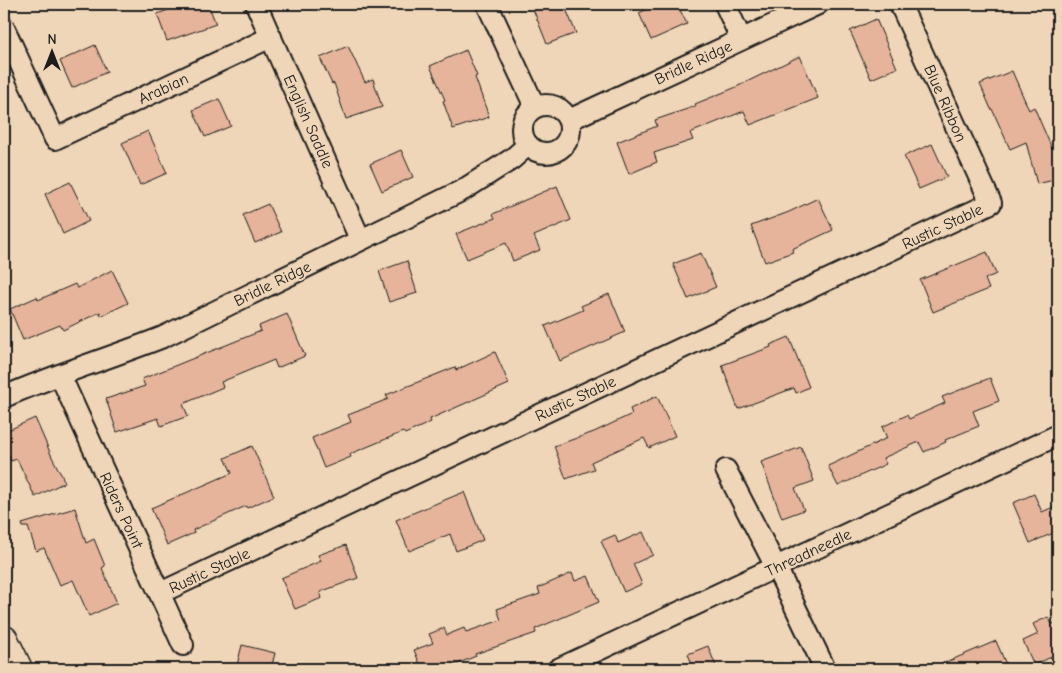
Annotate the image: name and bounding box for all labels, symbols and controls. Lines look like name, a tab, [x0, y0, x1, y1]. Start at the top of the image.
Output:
north arrow	[28, 28, 78, 78]
text: N	[47, 31, 57, 48]
street label: Bridle Ridge	[652, 37, 735, 89]
street label: Blue Ribbon	[920, 62, 970, 145]
street label: Arabian	[136, 70, 191, 108]
street label: English Saddle	[279, 72, 337, 171]
street label: Rustic Stable	[899, 200, 986, 253]
street label: Bridle Ridge	[231, 258, 314, 310]
street label: Rustic Stable	[532, 372, 619, 425]
street label: Riders Point	[96, 470, 147, 552]
street label: Threadneedle	[763, 525, 854, 581]
street label: Rustic Stable	[166, 544, 253, 597]

